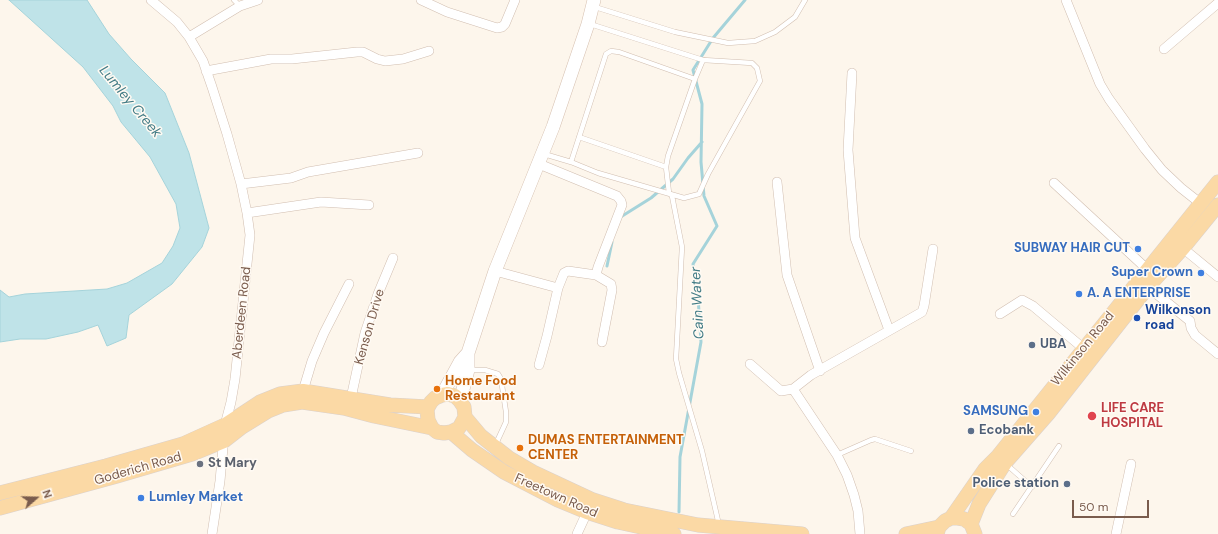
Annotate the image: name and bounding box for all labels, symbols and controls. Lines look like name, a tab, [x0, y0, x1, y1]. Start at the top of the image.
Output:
water label: Lumley Creek	[95, 63, 165, 141]
place label: SUBWAY HAIR CUT	[1014, 241, 1130, 257]
marker: SUBWAY HAIR CUT	[1133, 244, 1143, 254]
place label: Super Crown	[1111, 265, 1193, 281]
street label: Aberdeen Road	[229, 266, 255, 360]
water label: Cain Water	[688, 266, 708, 340]
marker: Super Crown	[1196, 268, 1206, 278]
place label: A. A ENTERPRISE	[1087, 286, 1191, 302]
street label: Kenson Drive	[352, 287, 388, 367]
marker: A. A ENTERPRISE	[1074, 289, 1084, 299]
place label: Wilkonson road	[1145, 303, 1211, 334]
street label: Wilkinson Road	[1048, 309, 1118, 389]
marker: Wilkonson road	[1132, 313, 1142, 323]
place label: UBA	[1040, 337, 1066, 353]
marker: UBA	[1027, 340, 1037, 350]
place label: Home Food Restaurant	[445, 374, 517, 405]
marker: Home Food Restaurant	[432, 384, 442, 394]
place label: LIFE CARE HOSPITAL	[1101, 401, 1164, 432]
place label: SAMSUNG	[963, 404, 1028, 420]
marker: SAMSUNG	[1031, 407, 1041, 417]
marker: LIFE CARE HOSPITAL	[1086, 410, 1098, 422]
place label: Ecobank	[979, 423, 1034, 439]
marker: Ecobank	[966, 426, 976, 436]
place label: DUMAS ENTERTAINMENT CENTER	[528, 433, 684, 464]
marker: DUMAS ENTERTAINMENT CENTER	[515, 443, 525, 453]
street label: Goderich Road	[93, 449, 183, 489]
place label: St Mary	[208, 456, 257, 472]
marker: St Mary	[195, 459, 205, 469]
street label: Freetown Road	[512, 471, 600, 521]
place label: Police station	[973, 476, 1059, 492]
north arrow	[16, 478, 56, 518]
marker: Police station	[1062, 479, 1072, 489]
text: N	[39, 488, 55, 500]
place label: Lumley Market	[149, 490, 243, 506]
scale bar	[1074, 492, 1151, 518]
marker: Lumley Market	[136, 493, 146, 503]
text: 50 m	[1079, 499, 1108, 515]

